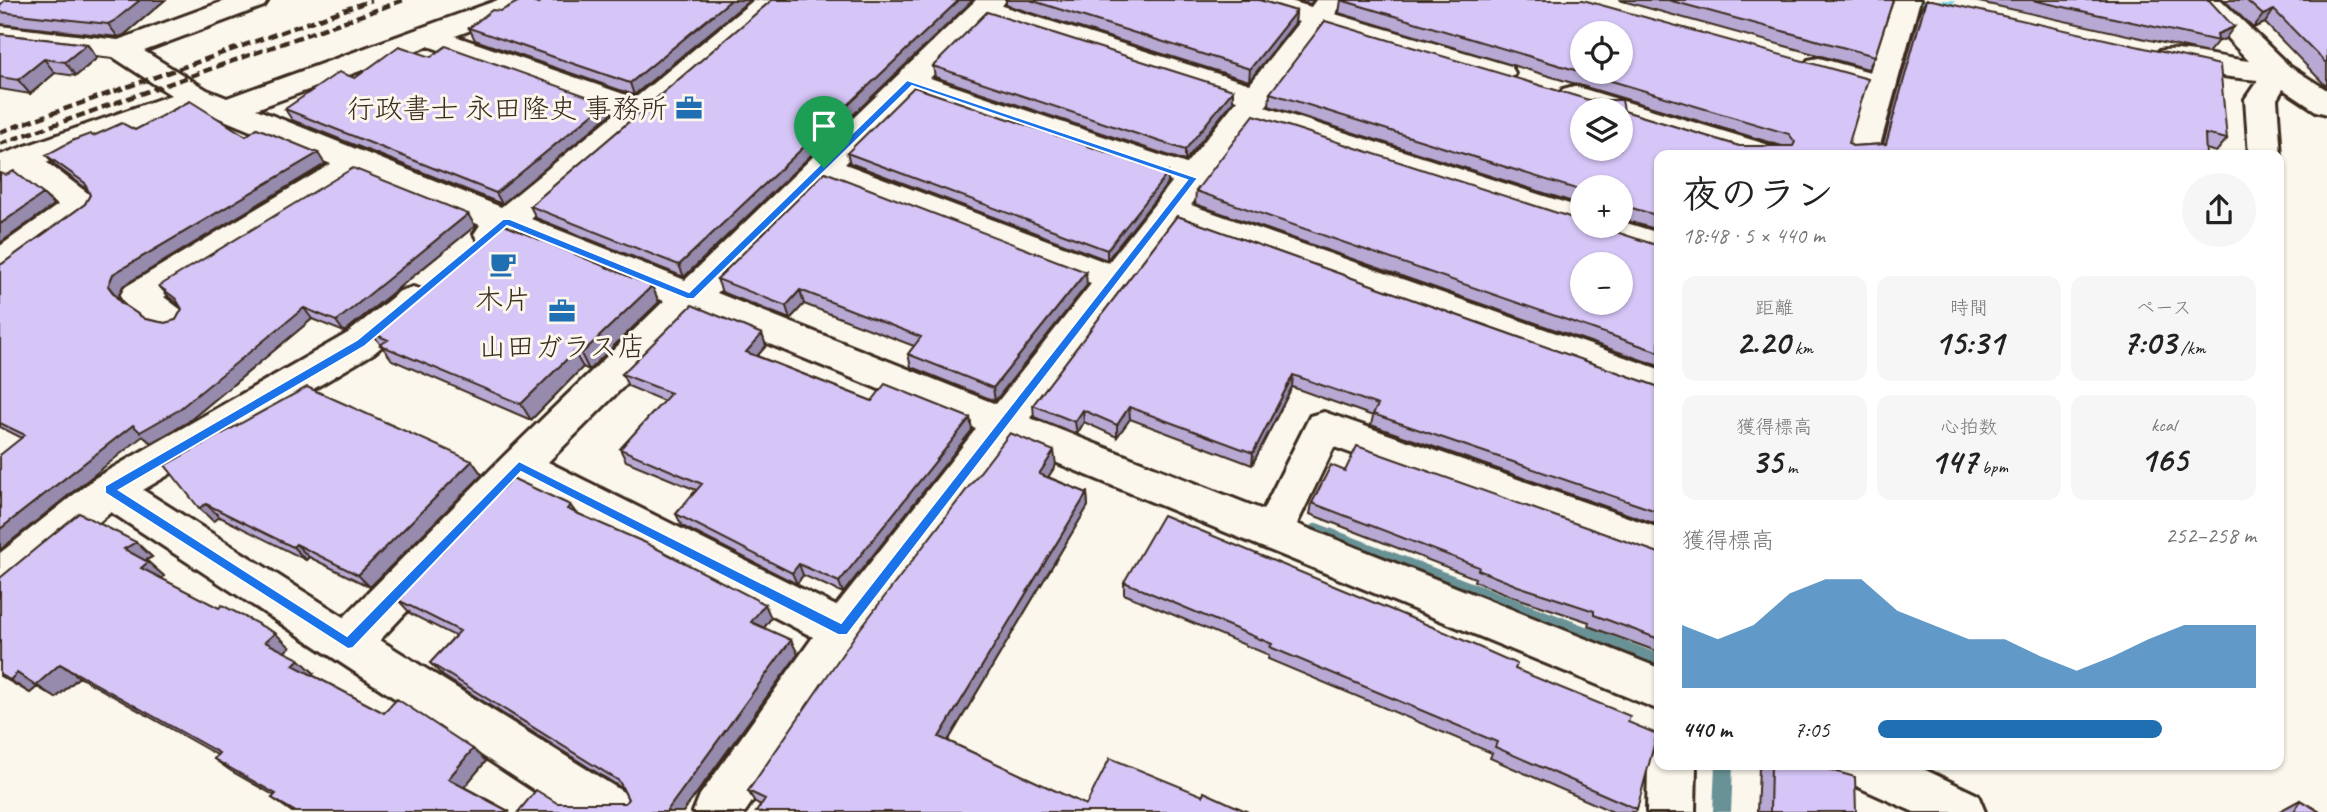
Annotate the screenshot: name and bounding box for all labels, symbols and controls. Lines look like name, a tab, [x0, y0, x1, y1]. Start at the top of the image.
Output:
map controls	[1570, 21, 1633, 315]
button: locate	[1570, 21, 1633, 84]
place label: 行政書士 永田隆史 事務所	[346, 91, 668, 126]
office icon: 行政書士 永田隆史 事務所	[674, 93, 704, 123]
pin	[794, 96, 854, 168]
button: layers	[1570, 98, 1633, 161]
icon: arrive	[805, 107, 843, 145]
text: 夜のラン	[1682, 171, 1834, 218]
button: share	[2182, 173, 2256, 247]
button: +	[1570, 175, 1633, 238]
text: 18:48 · 5 × 440 m	[1682, 221, 1825, 250]
cafe icon: 木片	[488, 249, 518, 279]
button: −	[1570, 252, 1633, 315]
place label: 木片	[475, 282, 531, 317]
office icon: 山田ガラス店	[547, 296, 577, 326]
text: 距離	[1755, 296, 1793, 320]
text: 時間	[1950, 296, 1988, 320]
text: ペース	[2136, 296, 2192, 320]
text: 2.20	[1736, 320, 1790, 365]
text: 15:31	[1934, 320, 2004, 365]
text: 7:03	[2122, 320, 2176, 365]
place label: 山田ガラス店	[479, 329, 645, 364]
text: km	[1790, 336, 1813, 360]
text: /km	[2176, 336, 2205, 360]
text: kcal	[2151, 413, 2176, 437]
text: 獲得標高	[1736, 415, 1812, 439]
text: 心拍数	[1940, 415, 1998, 439]
text: 165	[2140, 437, 2187, 482]
text: 35	[1751, 439, 1782, 484]
text: 147	[1930, 439, 1977, 484]
text: m	[1782, 455, 1797, 479]
text: bpm	[1977, 455, 2008, 479]
text: 252–258 m	[2165, 521, 2256, 550]
text: 獲得標高	[1682, 526, 1774, 555]
text: 440 m	[1682, 715, 1732, 744]
text: 7:05	[1794, 715, 1830, 744]

